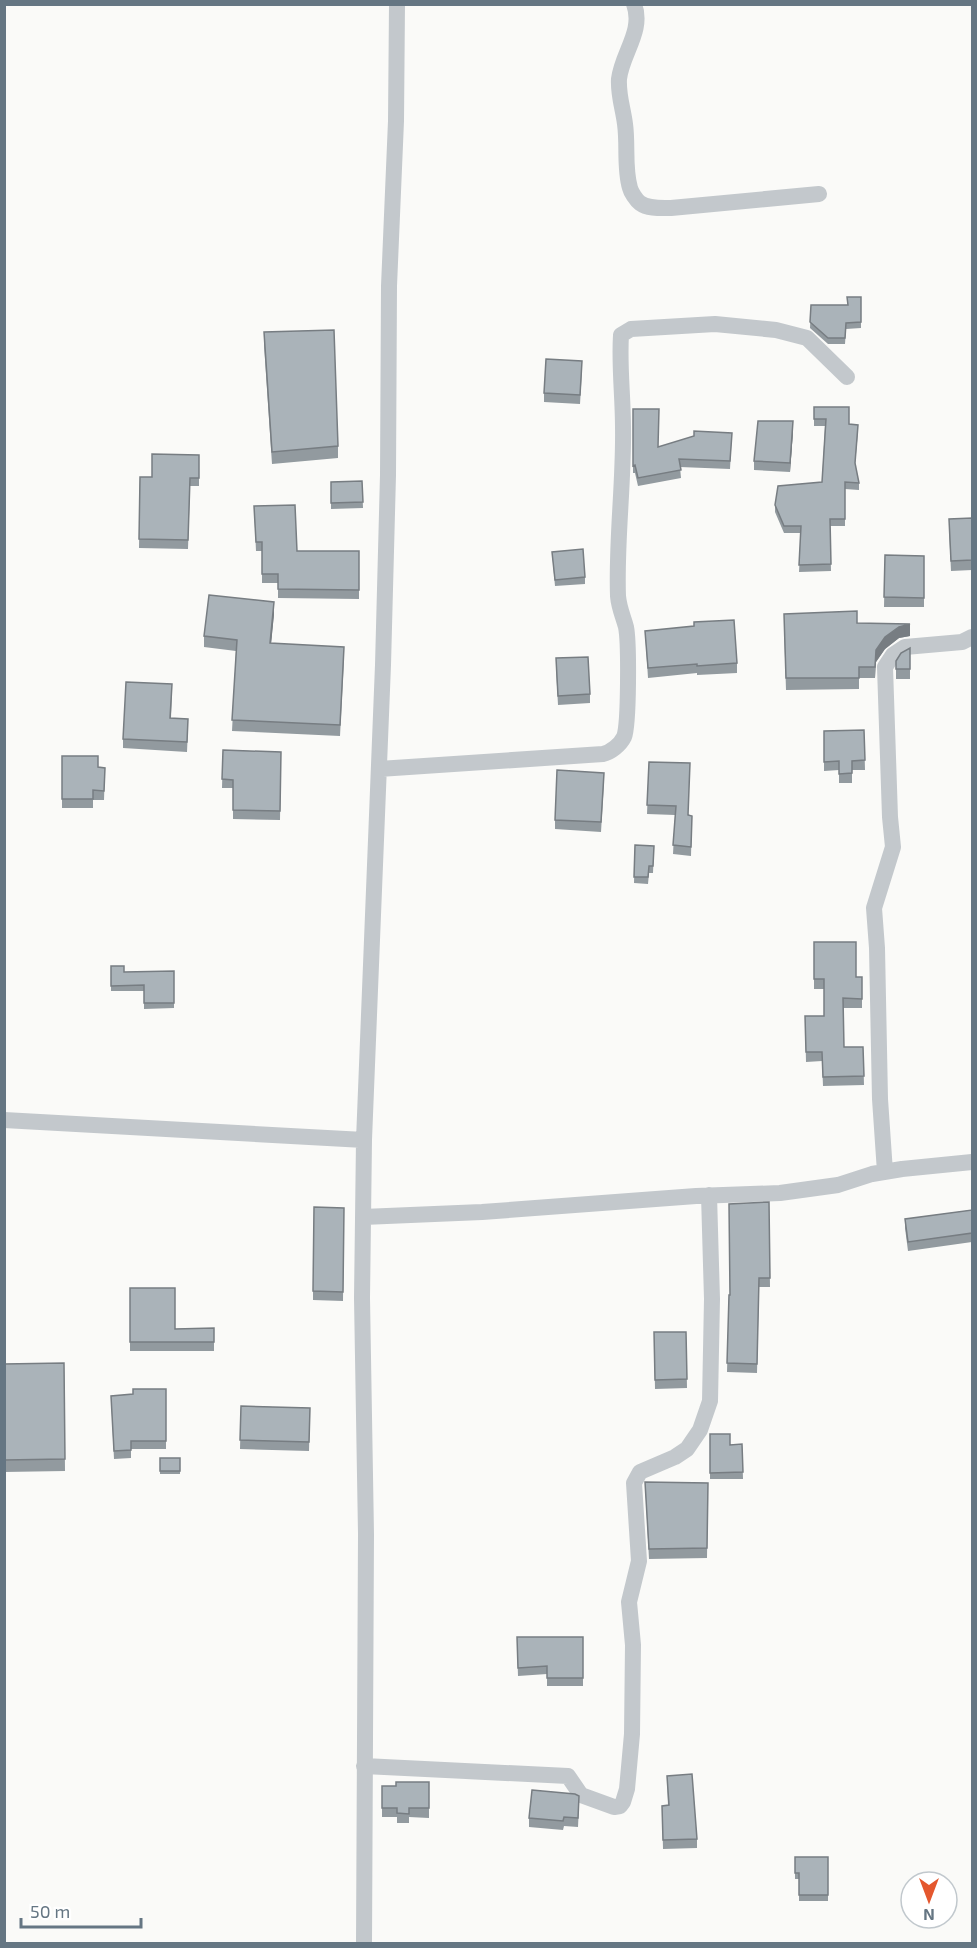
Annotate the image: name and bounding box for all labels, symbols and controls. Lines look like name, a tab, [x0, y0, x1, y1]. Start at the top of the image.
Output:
north arrow	[899, 1870, 959, 1930]
scale bar	[21, 1891, 141, 1929]
text: 50 m	[30, 1900, 70, 1922]
text: N	[923, 1906, 935, 1925]

